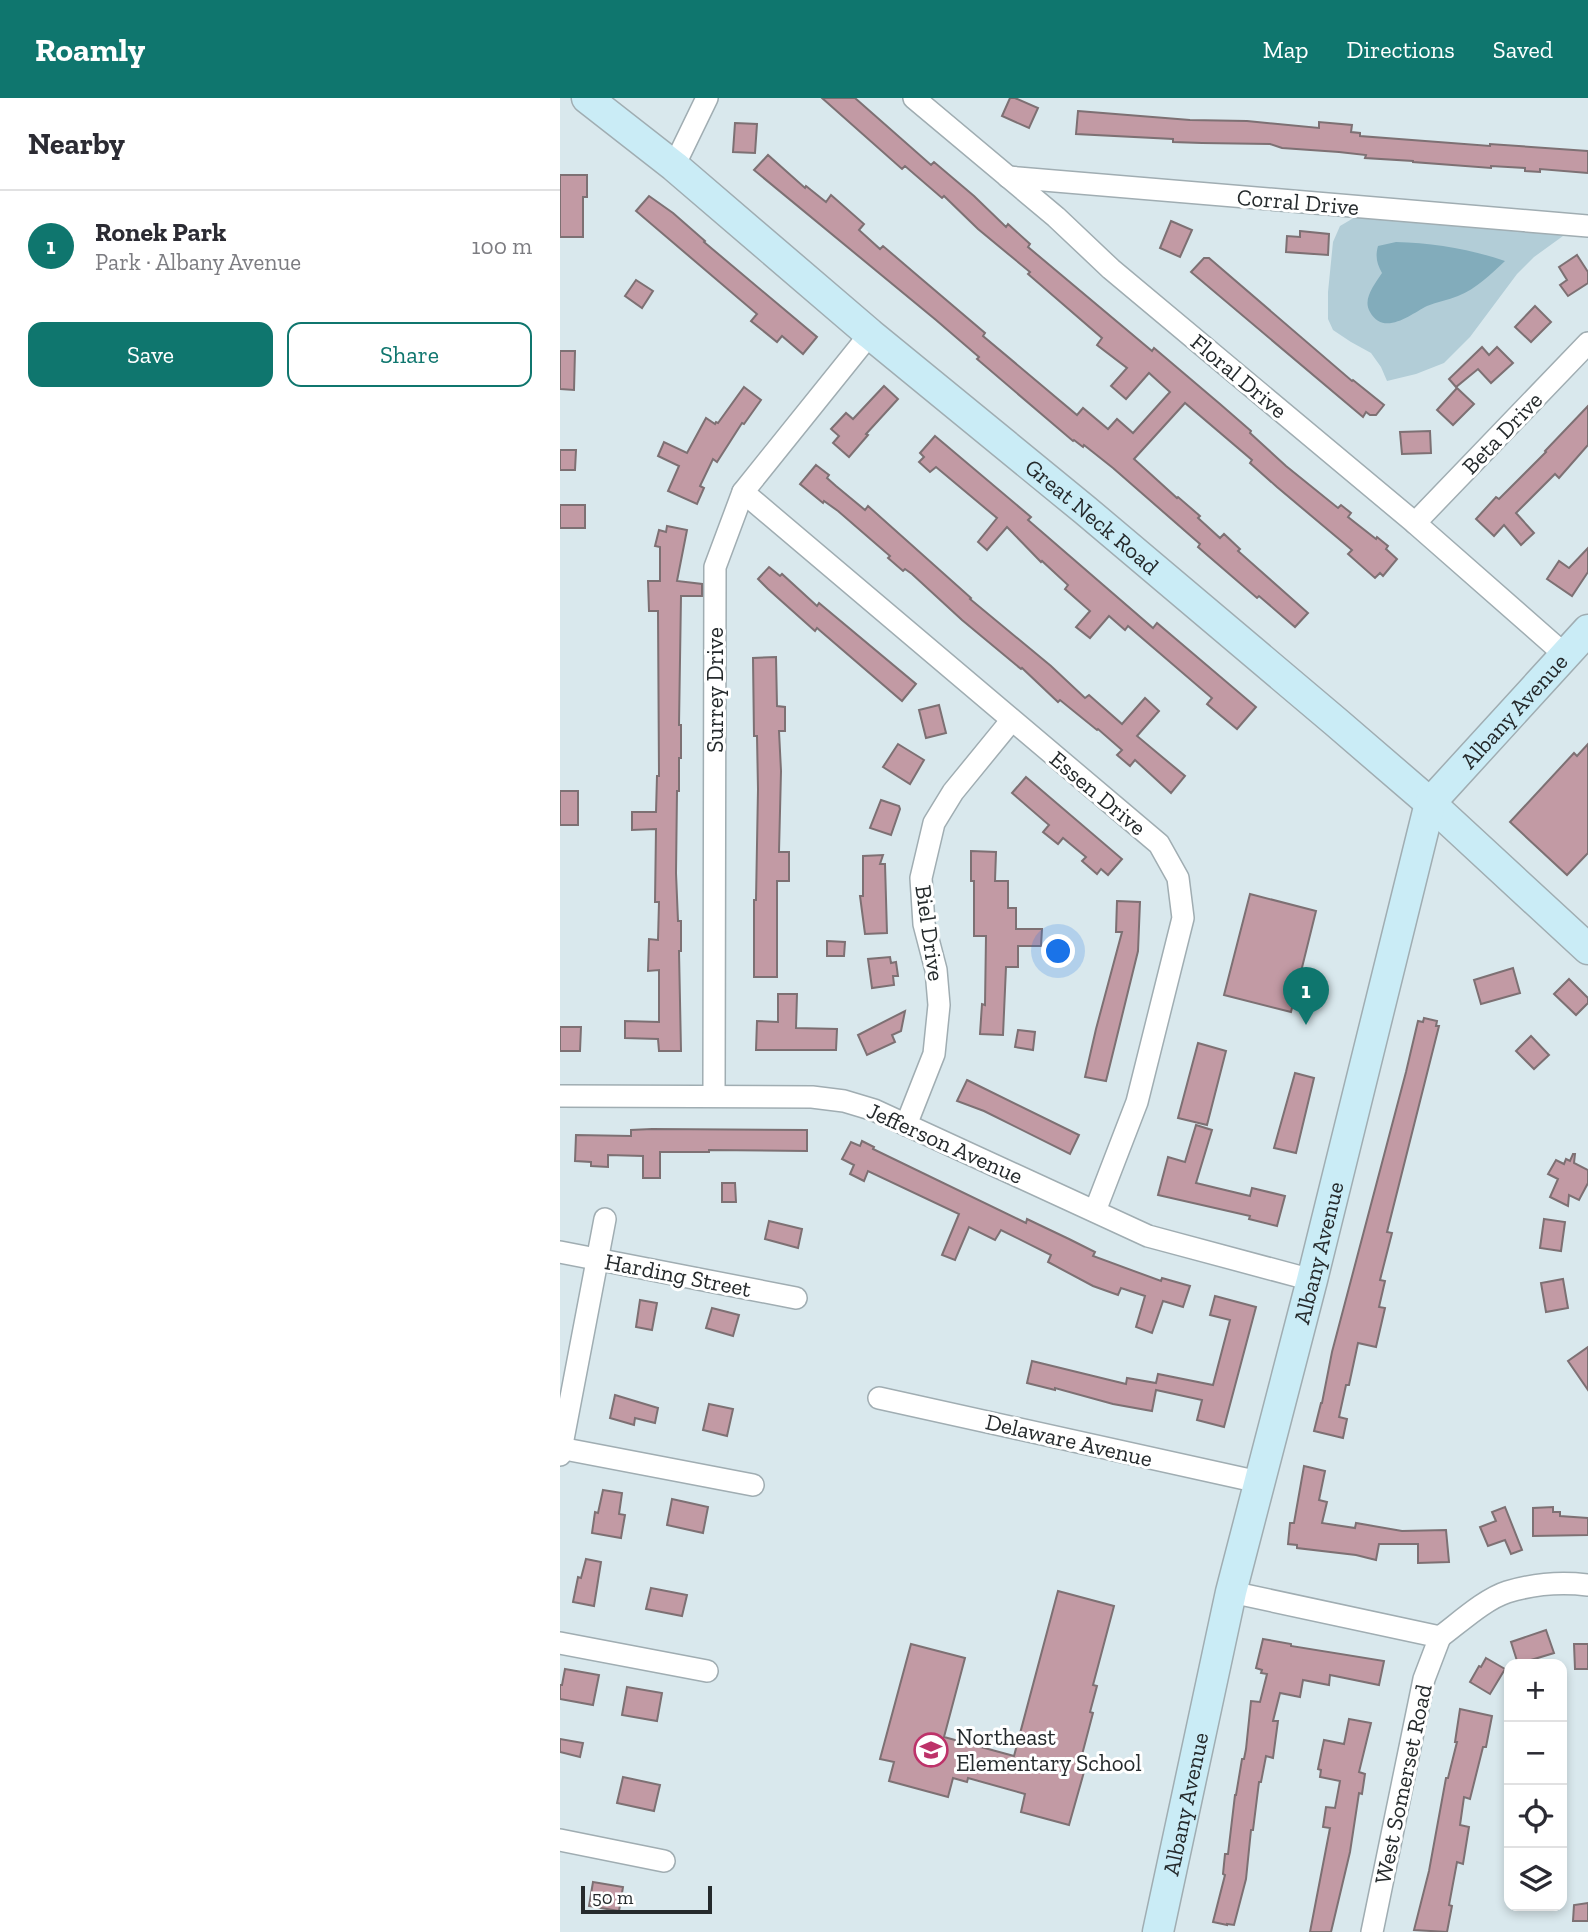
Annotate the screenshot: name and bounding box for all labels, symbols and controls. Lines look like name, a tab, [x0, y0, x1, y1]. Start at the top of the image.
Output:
text: Roamly	[35, 30, 145, 69]
text: Map	[1263, 35, 1309, 64]
text: Directions	[1347, 35, 1455, 64]
text: Saved	[1493, 35, 1553, 64]
text: Nearby	[28, 126, 125, 162]
street label: Corral Drive	[1236, 183, 1360, 221]
text: Ronek Park	[95, 216, 226, 248]
text: 1	[46, 232, 56, 260]
text: 100 m	[472, 232, 532, 260]
text: Park · Albany Avenue	[95, 248, 301, 276]
button: Save	[28, 322, 273, 387]
button: Share	[287, 322, 532, 387]
street label: Floral Drive	[1185, 328, 1293, 424]
street label: Beta Drive	[1456, 386, 1548, 480]
street label: Great Neck Road	[1019, 453, 1165, 581]
street label: Surrey Drive	[701, 627, 729, 753]
street label: Albany Avenue	[1455, 648, 1573, 774]
street label: Essen Drive	[1044, 745, 1152, 841]
street label: Biel Drive	[909, 883, 951, 983]
your location	[1041, 934, 1075, 968]
pin: 1	[1283, 967, 1329, 1025]
street label: Jefferson Avenue	[863, 1096, 1027, 1190]
street label: Albany Avenue	[1287, 1179, 1350, 1327]
street label: Harding Street	[602, 1247, 754, 1303]
street label: Delaware Avenue	[983, 1407, 1155, 1473]
map controls	[1504, 1659, 1567, 1911]
button: +	[1504, 1659, 1567, 1722]
street label: West Somerset Road	[1368, 1681, 1438, 1886]
button: −	[1504, 1722, 1567, 1785]
place label: Northeast Elementary School	[956, 1723, 1142, 1777]
street label: Albany Avenue	[1157, 1730, 1214, 1878]
school or university icon: Northeast Elementary School	[912, 1731, 950, 1769]
button: locate	[1504, 1785, 1567, 1848]
button: layers	[1504, 1848, 1567, 1911]
scale bar	[581, 1883, 712, 1915]
text: 50 m	[592, 1886, 633, 1909]

